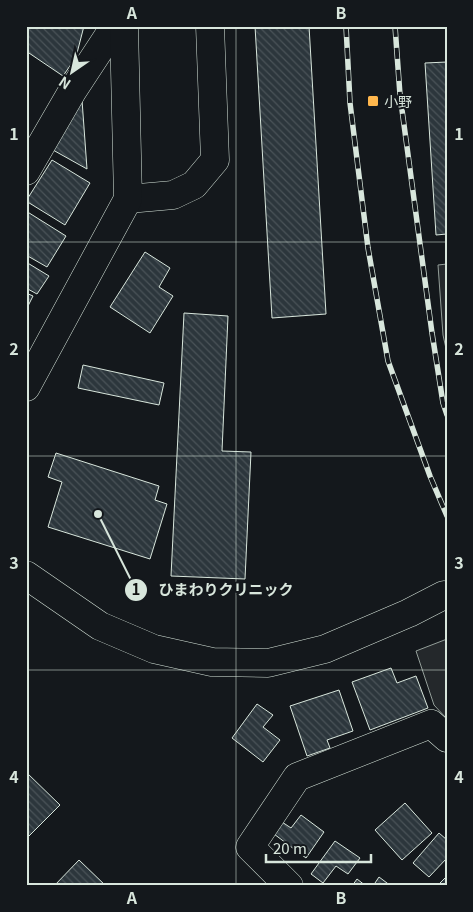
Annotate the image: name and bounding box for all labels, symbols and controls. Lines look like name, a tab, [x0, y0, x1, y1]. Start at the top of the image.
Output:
text: A	[126, 0, 138, 24]
text: B	[336, 0, 347, 24]
north arrow	[48, 48, 98, 98]
text: N	[54, 72, 74, 95]
place label: 小野	[384, 91, 412, 111]
marker: 小野	[366, 94, 380, 108]
text: 1	[9, 121, 19, 145]
text: 1	[454, 121, 464, 145]
text: 2	[9, 336, 19, 360]
text: 2	[454, 336, 464, 360]
text: 3	[9, 550, 19, 574]
text: 3	[454, 550, 464, 574]
callout: ひまわりクリニック	[124, 575, 304, 605]
text: 1	[132, 578, 140, 599]
text: ひまわりクリニック	[158, 578, 294, 599]
text: 4	[9, 764, 19, 788]
text: 4	[454, 764, 464, 788]
scale bar	[266, 832, 370, 864]
text: 20 m	[273, 837, 307, 858]
text: A	[126, 885, 138, 909]
text: B	[336, 885, 347, 909]

